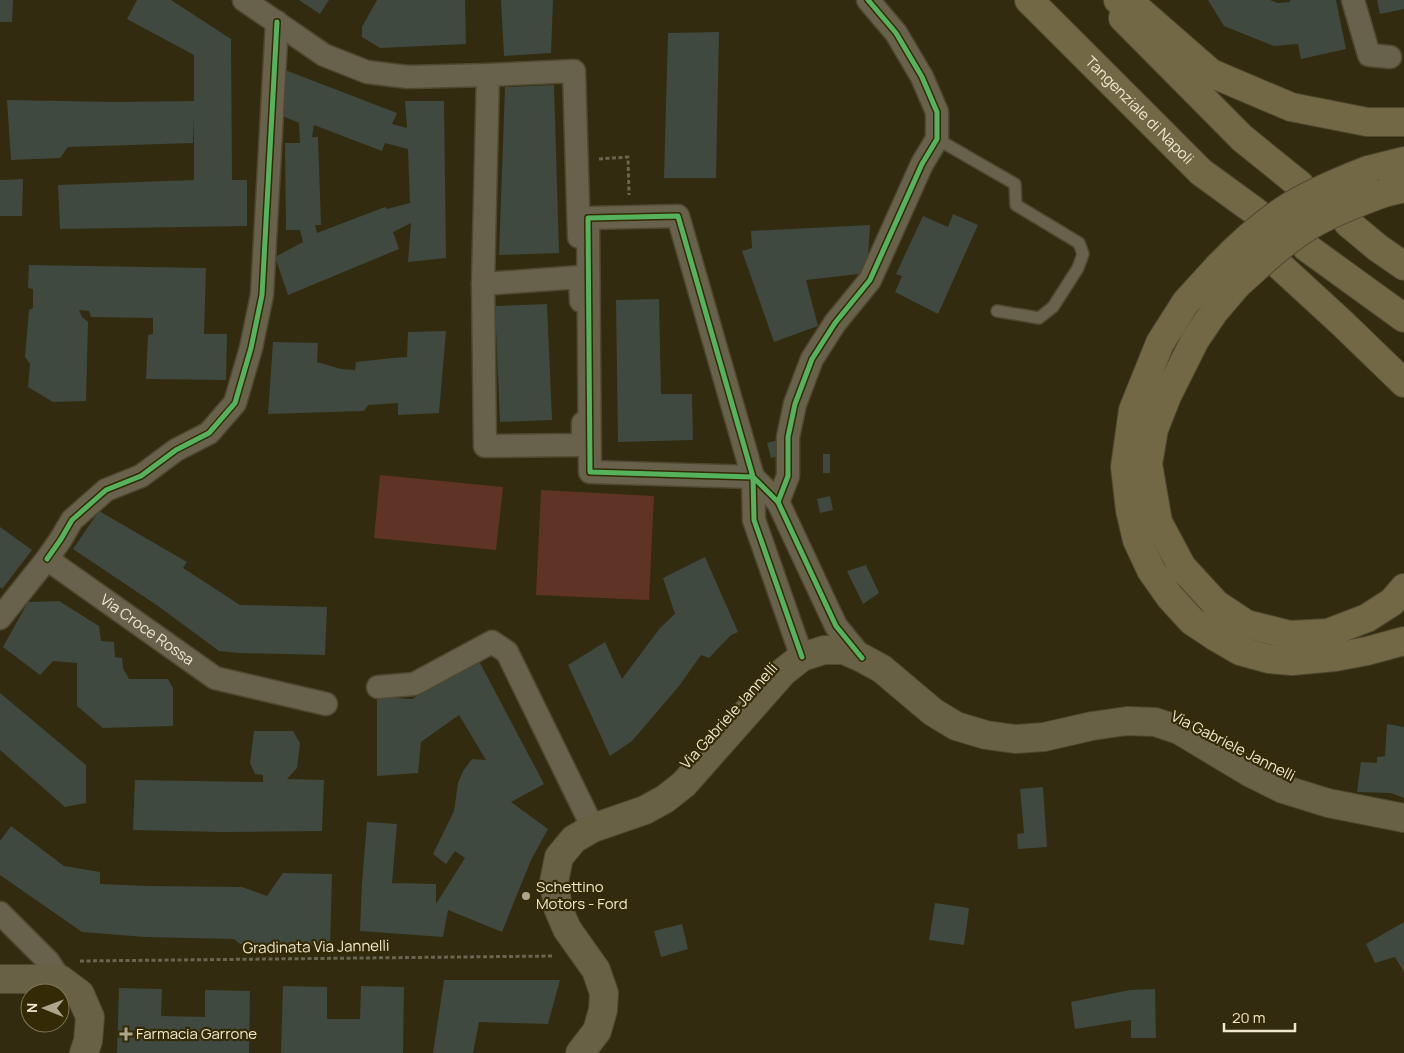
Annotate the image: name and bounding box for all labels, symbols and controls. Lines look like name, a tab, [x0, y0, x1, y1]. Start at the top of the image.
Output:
street label: Tangenziale di Napoli	[1081, 51, 1199, 169]
street label: Via Croce Rossa	[96, 589, 199, 670]
street label: Via Gabriele Jannelli	[675, 658, 782, 773]
street label: Via Gabriele Jannelli	[1168, 705, 1299, 786]
place label: Schettino Motors - Ford	[536, 876, 628, 914]
marker: Schettino Motors - Ford	[520, 890, 532, 902]
street label: Gradinata Via Jannelli	[242, 935, 390, 958]
north arrow	[20, 983, 70, 1033]
scale bar	[1224, 1000, 1295, 1032]
text: N	[22, 1003, 41, 1013]
text: 20 m	[1232, 1007, 1265, 1028]
place label: Farmacia Garrone	[136, 1023, 257, 1044]
marker: Farmacia Garrone	[120, 1028, 132, 1040]

